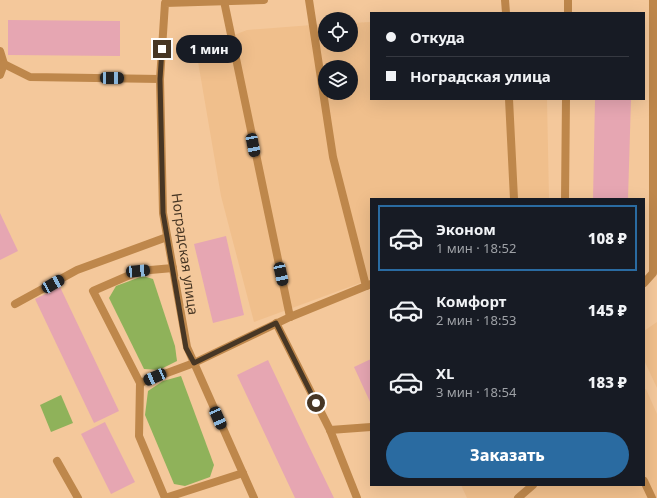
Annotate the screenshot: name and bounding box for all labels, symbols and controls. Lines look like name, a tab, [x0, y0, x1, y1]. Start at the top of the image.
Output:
map controls	[318, 12, 358, 100]
button: locate	[318, 12, 358, 52]
text: Откуда	[410, 27, 465, 47]
callout: 1 мин	[176, 35, 242, 63]
route end	[153, 40, 171, 58]
text: 1 мин	[189, 40, 229, 58]
button: layers	[318, 60, 358, 100]
text: Ноградская улица	[410, 66, 551, 86]
car	[100, 72, 124, 84]
car	[245, 132, 261, 158]
street label: Ноградская улица	[168, 192, 203, 316]
text: Эконом	[436, 219, 496, 239]
icon: car	[388, 220, 424, 256]
text: 108 ₽	[588, 228, 627, 248]
text: 1 мин · 18:52	[436, 239, 516, 257]
car	[273, 261, 289, 287]
car	[126, 264, 150, 278]
car	[40, 273, 66, 295]
text: Комфорт	[436, 291, 506, 311]
icon: car	[388, 292, 424, 328]
text: 145 ₽	[588, 300, 627, 320]
text: 2 мин · 18:53	[436, 311, 516, 329]
text: XL	[436, 363, 454, 383]
icon: car	[388, 364, 424, 400]
car	[142, 367, 168, 387]
text: 183 ₽	[588, 372, 627, 392]
text: 3 мин · 18:54	[436, 383, 516, 401]
route start	[307, 394, 325, 412]
car	[208, 405, 228, 431]
button: Заказать	[386, 432, 629, 478]

